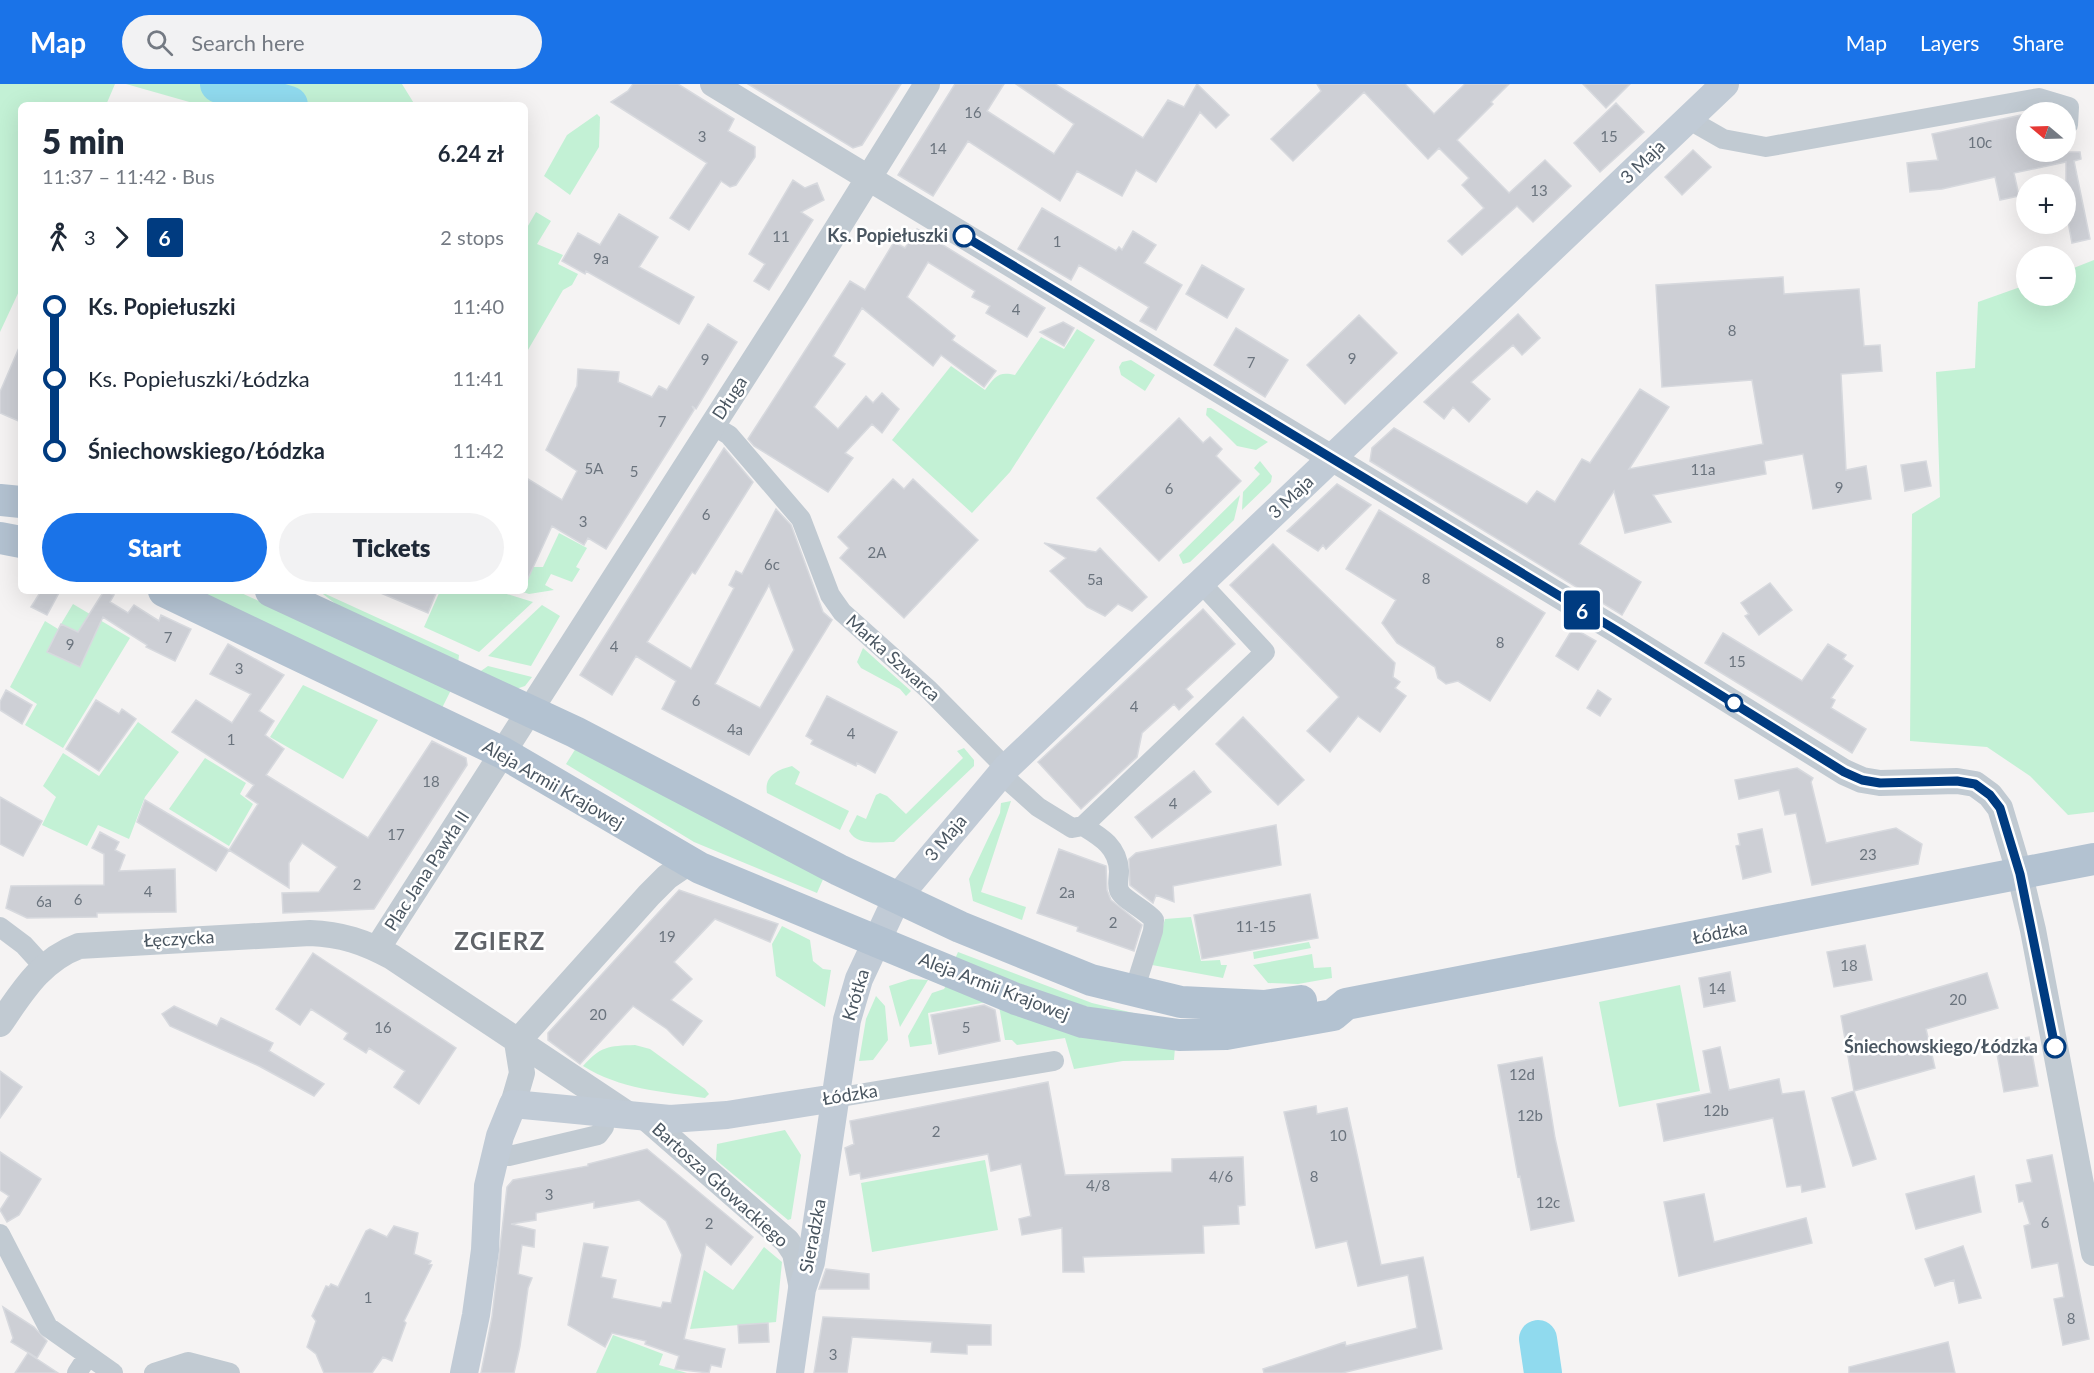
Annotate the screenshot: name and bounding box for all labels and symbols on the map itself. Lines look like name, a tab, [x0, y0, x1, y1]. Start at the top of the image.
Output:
north arrow	[2016, 102, 2076, 162]
house number: 16	[964, 103, 982, 121]
house number: 3	[698, 127, 706, 145]
house number: 15	[1600, 127, 1618, 145]
house number: 10c	[1968, 133, 1992, 151]
street label: 3 Maja	[1615, 135, 1669, 188]
house number: 14	[929, 139, 947, 157]
house number: 13	[1530, 181, 1548, 199]
place label: Ks. Popiełuszki	[827, 224, 948, 246]
marker: Ks. Popiełuszki	[953, 225, 975, 247]
house number: 11	[772, 227, 790, 245]
house number: 1	[1053, 232, 1061, 250]
house number: 9a	[593, 249, 609, 267]
house number: 4	[1012, 300, 1021, 318]
house number: 8	[1728, 321, 1736, 339]
house number: 9	[1348, 349, 1356, 367]
house number: 9	[701, 350, 709, 368]
house number: 7	[1247, 353, 1256, 371]
street label: Długa	[707, 372, 751, 423]
house number: 7	[658, 412, 667, 430]
house number: 5A	[585, 459, 604, 477]
house number: 11a	[1691, 460, 1715, 478]
house number: 5	[630, 462, 638, 480]
street label: 3 Maja	[1263, 470, 1317, 523]
house number: 9	[1835, 478, 1843, 496]
house number: 6	[1165, 479, 1174, 497]
house number: 6	[702, 505, 711, 523]
house number: 3	[579, 512, 587, 530]
house number: 2A	[868, 543, 887, 561]
house number: 6c	[764, 555, 780, 573]
house number: 8	[1422, 569, 1430, 587]
house number: 5a	[1087, 570, 1103, 588]
line badge: 6	[1562, 590, 1602, 630]
street label: Marka Szwarca	[842, 609, 945, 705]
house number: 7	[164, 628, 173, 646]
house number: 8	[1496, 633, 1504, 651]
house number: 9	[66, 635, 74, 653]
house number: 4	[610, 637, 619, 655]
house number: 15	[1728, 652, 1746, 670]
house number: 3	[235, 659, 243, 677]
house number: 6	[692, 691, 701, 709]
unlabelled marker	[1725, 694, 1743, 712]
house number: 4	[1130, 697, 1139, 715]
house number: 4a	[727, 720, 743, 738]
house number: 4	[847, 724, 856, 742]
house number: 1	[227, 730, 235, 748]
street label: Aleja Armii Krajowej	[479, 735, 628, 834]
house number: 18	[422, 772, 440, 790]
house number: 4	[1169, 794, 1178, 812]
street label: Plac Jana Pawła II	[379, 806, 473, 935]
street label: 3 Maja	[920, 810, 971, 865]
house number: 17	[387, 825, 405, 843]
house number: 23	[1859, 845, 1877, 863]
house number: 2	[353, 875, 361, 893]
house number: 4	[144, 882, 153, 900]
house number: 2a	[1059, 883, 1075, 901]
house number: 6	[74, 890, 83, 908]
house number: 6a	[36, 892, 52, 910]
house number: 2	[1109, 913, 1117, 931]
street label: Łódzka	[1691, 916, 1749, 948]
house number: 11-15	[1236, 917, 1276, 935]
street label: Łęczycka	[143, 925, 215, 951]
district label: ZGIERZ	[454, 926, 546, 955]
house number: 19	[658, 927, 676, 945]
street label: Aleja Armii Krajowej	[916, 947, 1073, 1025]
house number: 18	[1840, 956, 1858, 974]
street label: Krótka	[837, 966, 873, 1023]
house number: 14	[1708, 979, 1726, 997]
house number: 20	[1949, 990, 1967, 1008]
house number: 20	[589, 1005, 607, 1023]
house number: 16	[374, 1018, 392, 1036]
house number: 5	[962, 1018, 970, 1036]
place label: Śniechowskiego/Łódzka	[1844, 1035, 2038, 1057]
marker: Śniechowskiego/Łódzka	[2044, 1036, 2066, 1058]
house number: 12d	[1509, 1065, 1535, 1083]
street label: Łódzka	[821, 1079, 879, 1109]
house number: 12b	[1703, 1101, 1729, 1119]
house number: 12b	[1517, 1106, 1543, 1124]
street label: Bartosza Głowackiego	[648, 1117, 793, 1251]
house number: 2	[932, 1122, 940, 1140]
house number: 10	[1329, 1126, 1347, 1144]
house number: 4/6	[1209, 1167, 1233, 1185]
house number: 8	[1310, 1167, 1318, 1185]
house number: 4/8	[1086, 1176, 1110, 1194]
house number: 3	[545, 1185, 553, 1203]
house number: 12c	[1536, 1193, 1560, 1211]
street label: Sieradzka	[794, 1197, 830, 1275]
house number: 6	[2041, 1213, 2050, 1231]
house number: 2	[705, 1214, 713, 1232]
house number: 1	[364, 1288, 372, 1306]
house number: 8	[2067, 1309, 2075, 1327]
house number: 3	[829, 1345, 837, 1363]

